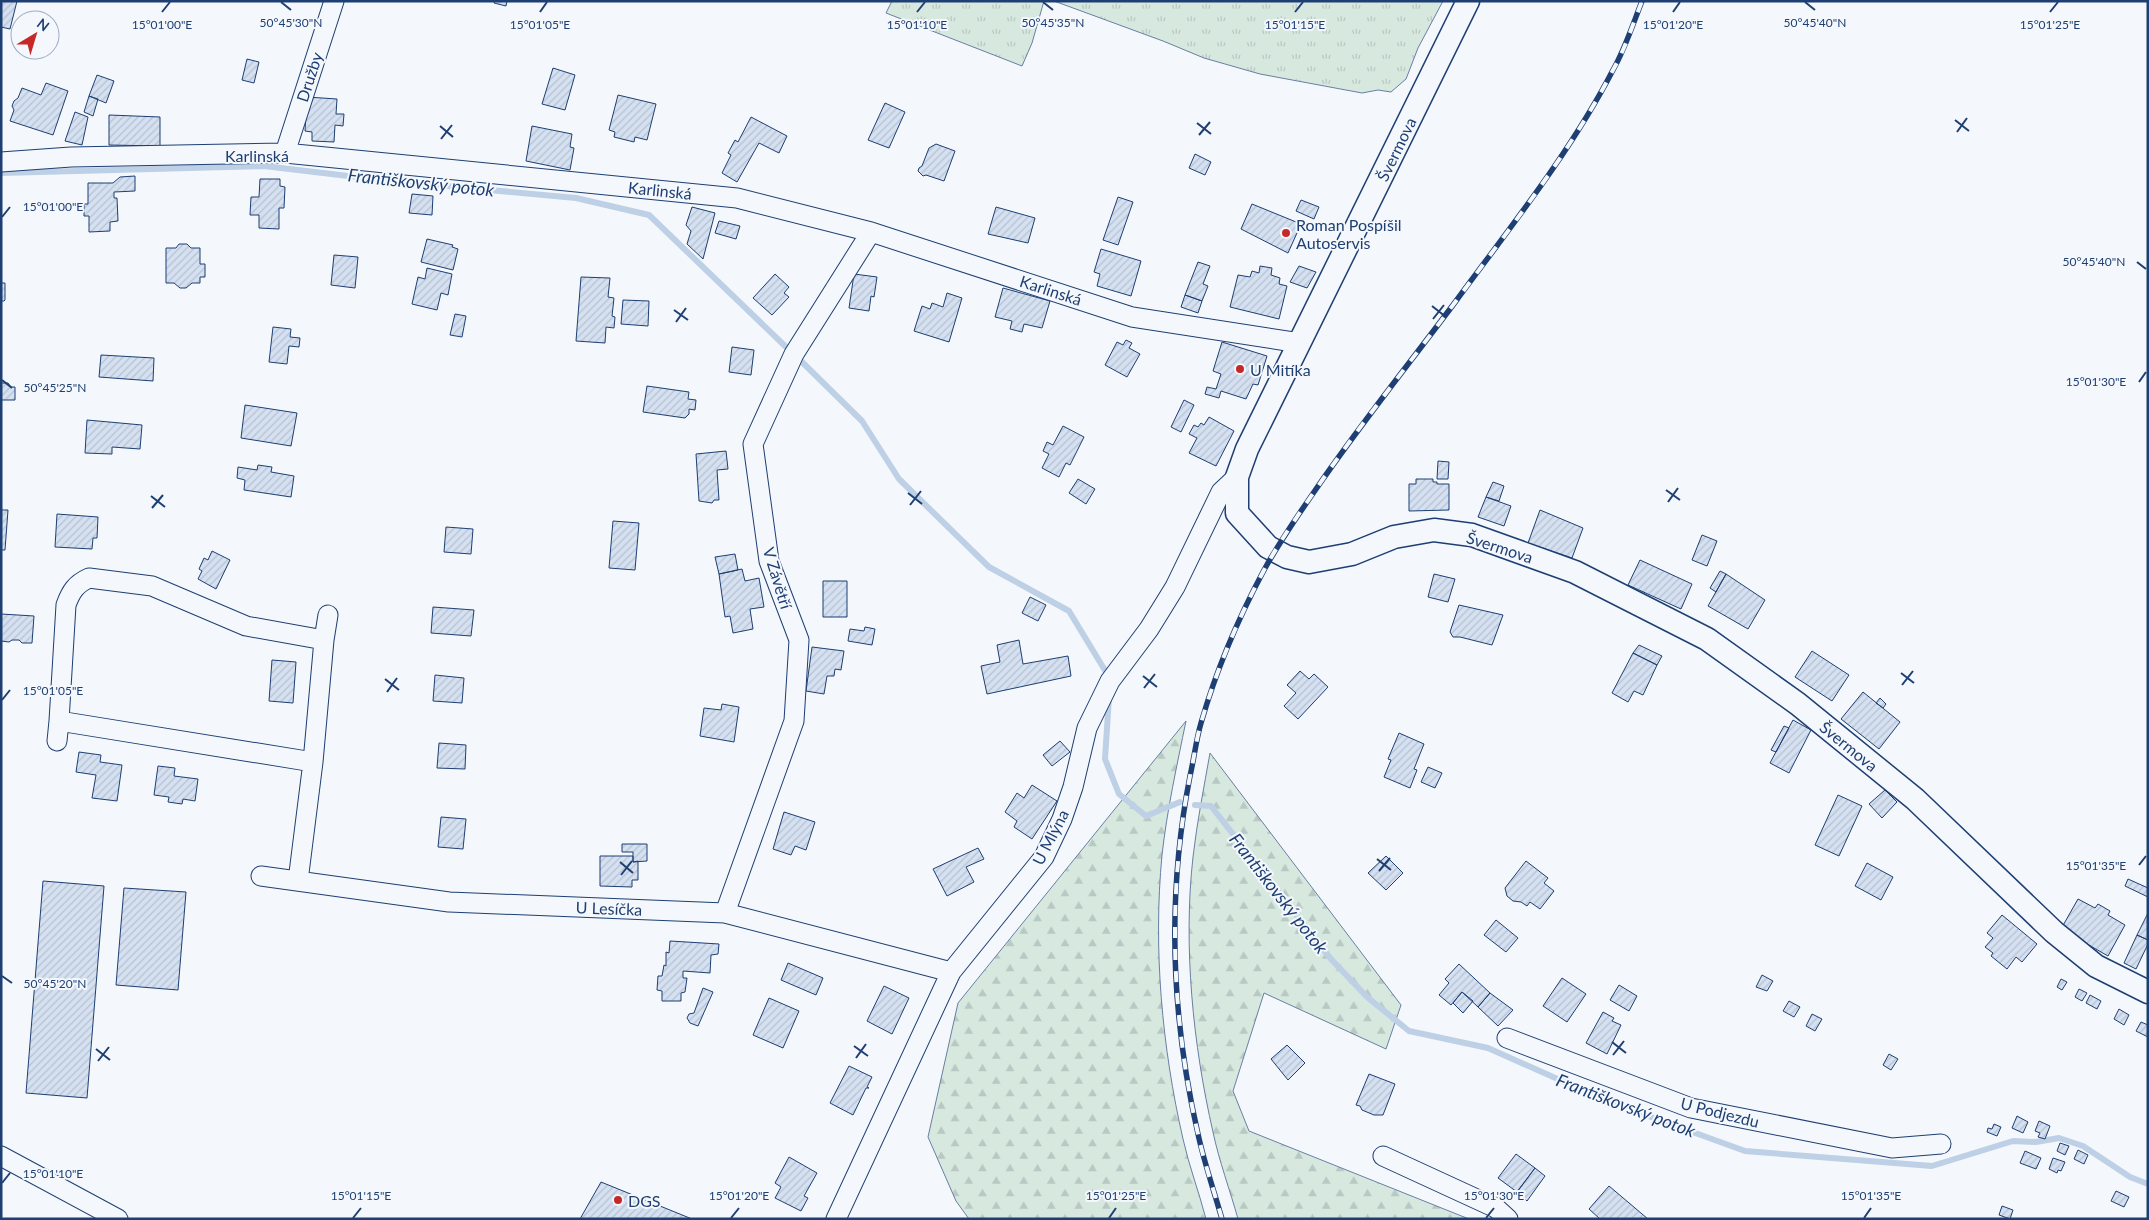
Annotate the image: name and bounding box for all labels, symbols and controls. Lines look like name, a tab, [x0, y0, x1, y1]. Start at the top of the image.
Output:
north arrow	[10, 10, 60, 60]
text: N	[34, 14, 53, 34]
text: 50°45'30"N	[260, 15, 322, 30]
text: 50°45'35"N	[1022, 15, 1084, 30]
text: 50°45'40"N	[1784, 15, 1846, 30]
text: 15°01'00"E	[132, 17, 192, 32]
text: 15°01'05"E	[510, 17, 570, 32]
text: 15°01'10"E	[887, 17, 947, 32]
text: 15°01'15"E	[1265, 17, 1325, 32]
text: 15°01'20"E	[1643, 17, 1703, 32]
text: 15°01'25"E	[2020, 17, 2080, 32]
street label: Družby	[292, 49, 326, 104]
street label: Švermova	[1372, 114, 1420, 184]
street label: Karlinská	[225, 146, 289, 165]
water label: Františkovský potok	[347, 163, 496, 201]
street label: Karlinská	[627, 177, 693, 203]
text: 15°01'00"E	[23, 199, 83, 214]
place label: Roman Pospíšil Autoservis	[1296, 215, 1402, 252]
marker: Roman Pospíšil Autoservis	[1280, 227, 1292, 239]
text: 50°45'40"N	[2063, 254, 2125, 269]
street label: Karlinská	[1018, 271, 1084, 309]
place label: U Mitíka	[1250, 360, 1311, 379]
marker: U Mitíka	[1234, 363, 1246, 375]
text: 15°01'30"E	[2066, 374, 2126, 389]
text: 50°45'25"N	[24, 380, 86, 395]
street label: Švermova	[1464, 527, 1536, 567]
street label: V Závětří	[760, 545, 797, 612]
text: 15°01'05"E	[23, 683, 83, 698]
street label: Švermova	[1816, 717, 1882, 775]
street label: U Mlýna	[1028, 806, 1072, 868]
water label: Františkovský potok	[1225, 828, 1333, 958]
text: 15°01'35"E	[2066, 858, 2126, 873]
street label: U Lesíčka	[575, 897, 643, 919]
text: 50°45'20"N	[24, 976, 86, 991]
water label: Františkovský potok	[1553, 1068, 1699, 1142]
street label: U Podjezdu	[1679, 1093, 1761, 1131]
text: 15°01'10"E	[23, 1166, 83, 1181]
text: 15°01'15"E	[331, 1188, 391, 1203]
text: 15°01'20"E	[709, 1188, 769, 1203]
text: 15°01'25"E	[1086, 1188, 1146, 1203]
text: 15°01'30"E	[1464, 1188, 1524, 1203]
text: 15°01'35"E	[1841, 1188, 1901, 1203]
place label: DGS	[628, 1191, 661, 1210]
marker: DGS	[612, 1194, 624, 1206]

